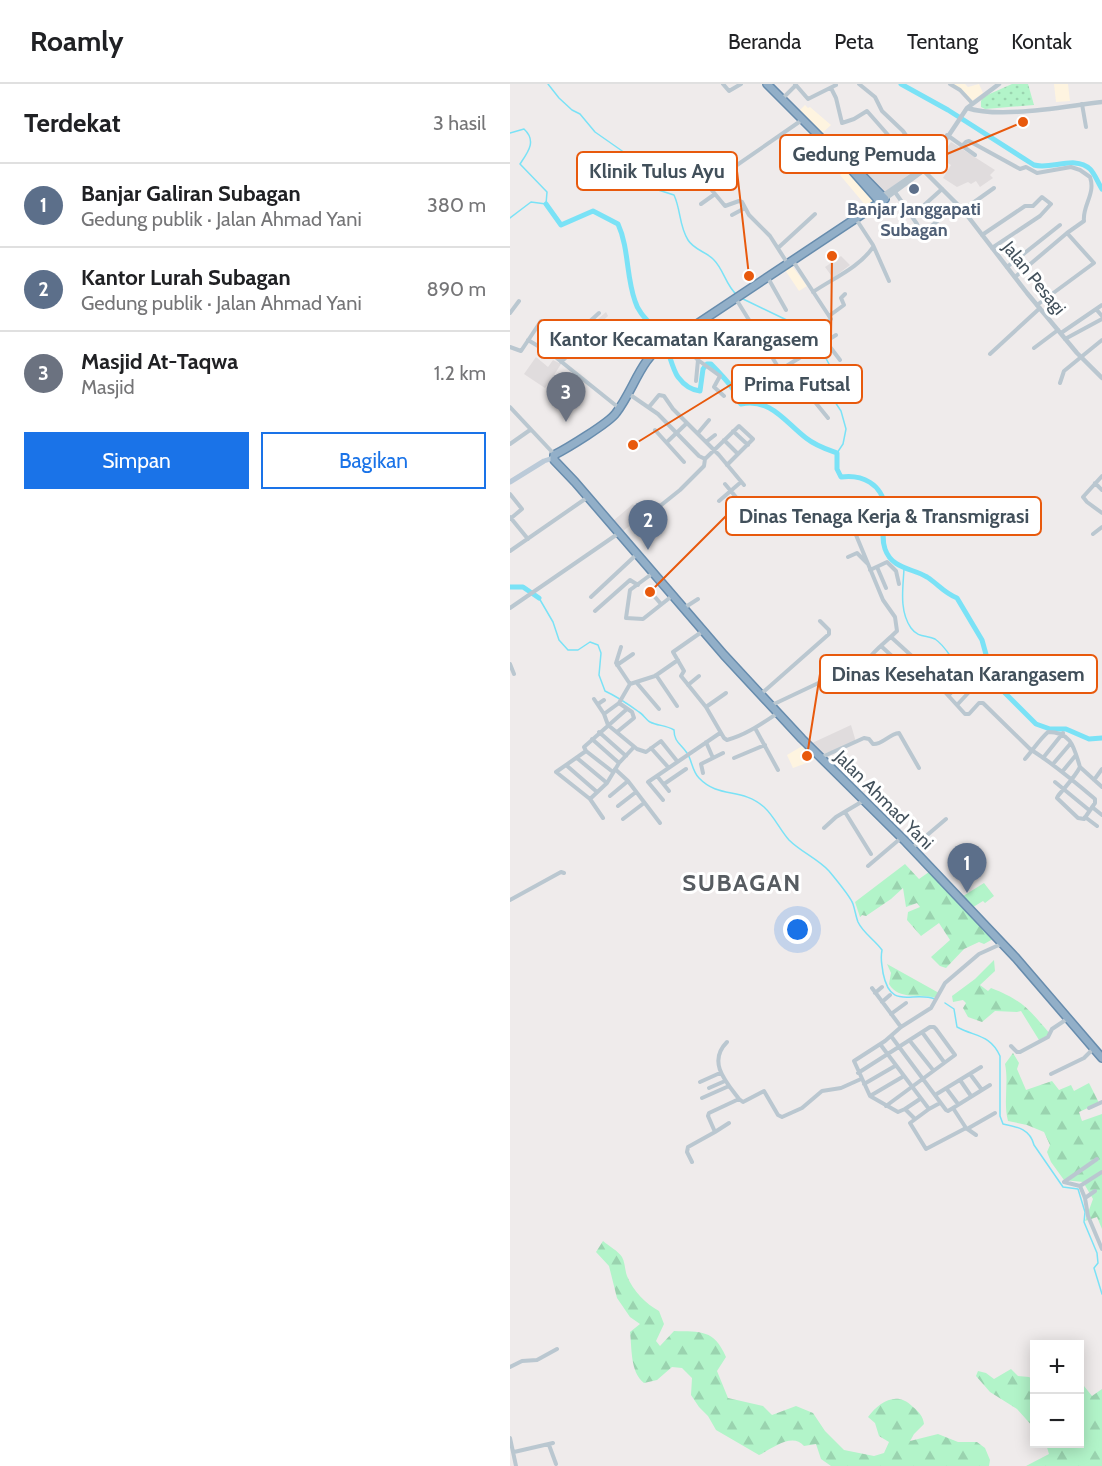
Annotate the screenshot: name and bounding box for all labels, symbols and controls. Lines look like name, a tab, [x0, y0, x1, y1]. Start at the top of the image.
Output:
text: Roamly	[30, 24, 124, 58]
text: Beranda	[728, 29, 801, 54]
text: Peta	[834, 29, 874, 54]
text: Tentang	[907, 29, 978, 54]
text: Kontak	[1011, 29, 1072, 54]
text: Terdekat	[24, 107, 121, 139]
text: 3 hasil	[433, 111, 486, 135]
callout: Gedung Pemuda	[780, 135, 947, 173]
text: Gedung Pemuda	[792, 142, 936, 166]
callout: Klinik Tulus Ayu	[577, 152, 737, 190]
text: Klinik Tulus Ayu	[589, 159, 725, 183]
text: Banjar Galiran Subagan	[81, 180, 301, 207]
marker: Banjar Janggapati Subagan	[907, 182, 921, 196]
text: 1	[40, 193, 47, 217]
text: 380 m	[427, 193, 486, 217]
place label: Banjar Janggapati Subagan	[847, 198, 981, 241]
text: Gedung publik · Jalan Ahmad Yani	[81, 207, 362, 231]
street label: Jalan Pesagi	[997, 236, 1070, 319]
text: Kantor Lurah Subagan	[81, 264, 291, 291]
text: 2	[38, 277, 49, 301]
text: 890 m	[427, 277, 486, 301]
text: Gedung publik · Jalan Ahmad Yani	[81, 291, 362, 315]
callout: Kantor Kecamatan Karangasem	[538, 320, 831, 358]
text: Kantor Kecamatan Karangasem	[549, 327, 819, 351]
text: Masjid At-Taqwa	[81, 348, 238, 375]
text: 3	[38, 361, 49, 385]
text: 1.2 km	[434, 361, 486, 385]
callout: Prima Futsal	[732, 365, 862, 403]
pin: 3	[546, 372, 586, 422]
text: Prima Futsal	[744, 372, 850, 396]
text: Masjid	[81, 375, 135, 399]
button: Simpan	[24, 432, 249, 489]
button: Bagikan	[261, 432, 486, 489]
callout: Dinas Tenaga Kerja & Transmigrasi	[726, 497, 1041, 535]
pin: 2	[628, 500, 668, 550]
text: Dinas Tenaga Kerja & Transmigrasi	[739, 504, 1029, 528]
callout: Dinas Kesehatan Karangasem	[820, 655, 1097, 693]
text: Dinas Kesehatan Karangasem	[831, 662, 1085, 686]
street label: Jalan Ahmad Yani	[829, 745, 938, 854]
pin: 1	[948, 844, 986, 893]
district label: SUBAGAN	[682, 868, 802, 897]
your location	[783, 915, 812, 944]
map controls	[1030, 1340, 1084, 1448]
button: +	[1030, 1340, 1084, 1394]
button: −	[1030, 1394, 1084, 1448]

